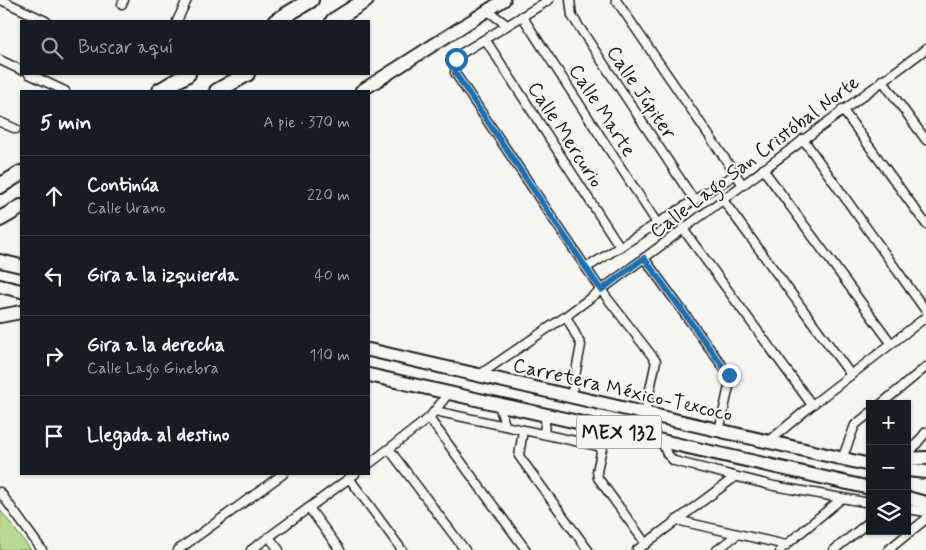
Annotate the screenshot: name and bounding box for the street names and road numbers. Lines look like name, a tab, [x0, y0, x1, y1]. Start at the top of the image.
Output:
street label: Calle Júpiter	[600, 41, 682, 145]
street label: Calle Marte	[562, 59, 642, 163]
street label: Calle Lago San Cristóbal Norte	[644, 69, 867, 247]
street label: Calle Mercurio	[520, 77, 609, 193]
street label: Carretera México-Texcoco	[510, 352, 735, 429]
road number: MEX 132	[576, 416, 662, 448]

